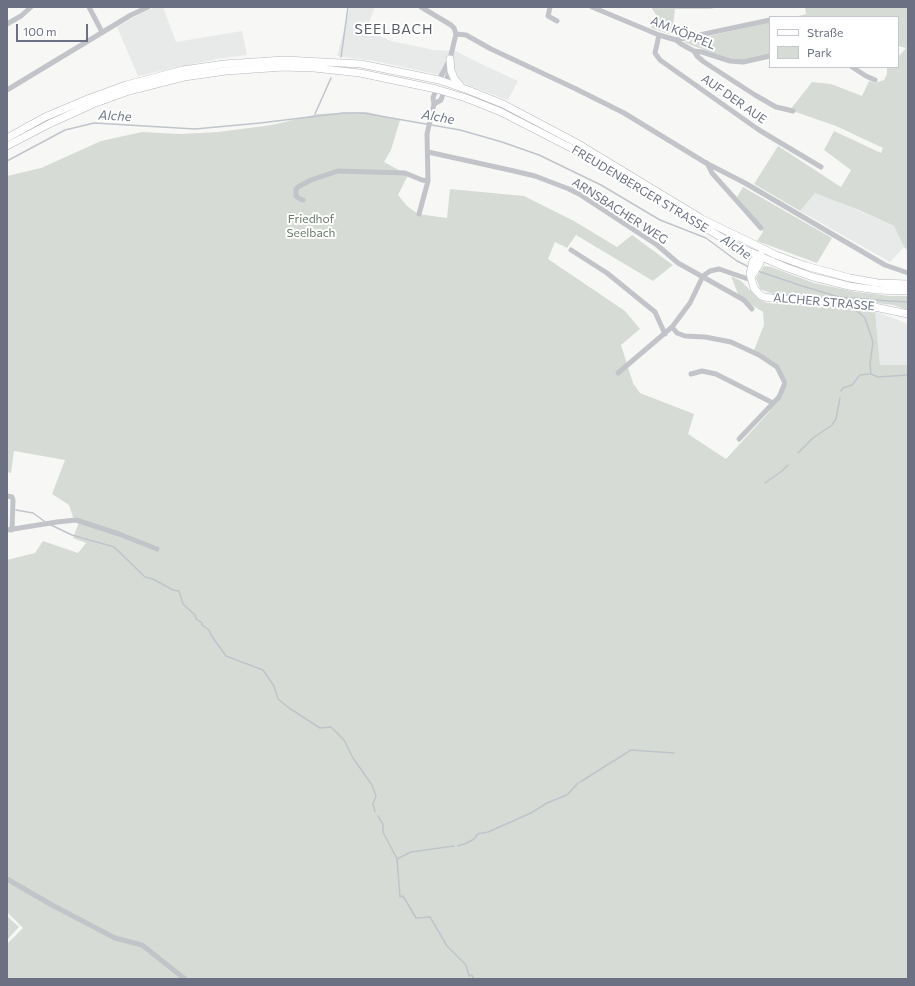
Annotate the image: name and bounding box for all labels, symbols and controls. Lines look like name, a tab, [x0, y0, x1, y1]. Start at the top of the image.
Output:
street label: AM KÖPPEL	[649, 13, 717, 53]
scale bar	[18, 16, 90, 42]
legend	[769, 16, 899, 68]
district label: SEELBACH	[354, 21, 434, 37]
text: 100 m	[23, 24, 57, 38]
text: Straße	[807, 25, 843, 39]
text: Park	[807, 45, 832, 59]
street label: AUF DER AUE	[699, 71, 769, 127]
water label: Alche	[420, 106, 456, 128]
water label: Alche	[98, 107, 132, 125]
street label: FREUDENBERGER STRASSE	[569, 142, 711, 236]
street label: ARNSBACHER WEG	[570, 175, 670, 247]
park label: Friedhof Seelbach	[287, 212, 335, 240]
water label: Alche	[718, 231, 754, 263]
street label: ALCHER STRASSE	[773, 290, 875, 314]

